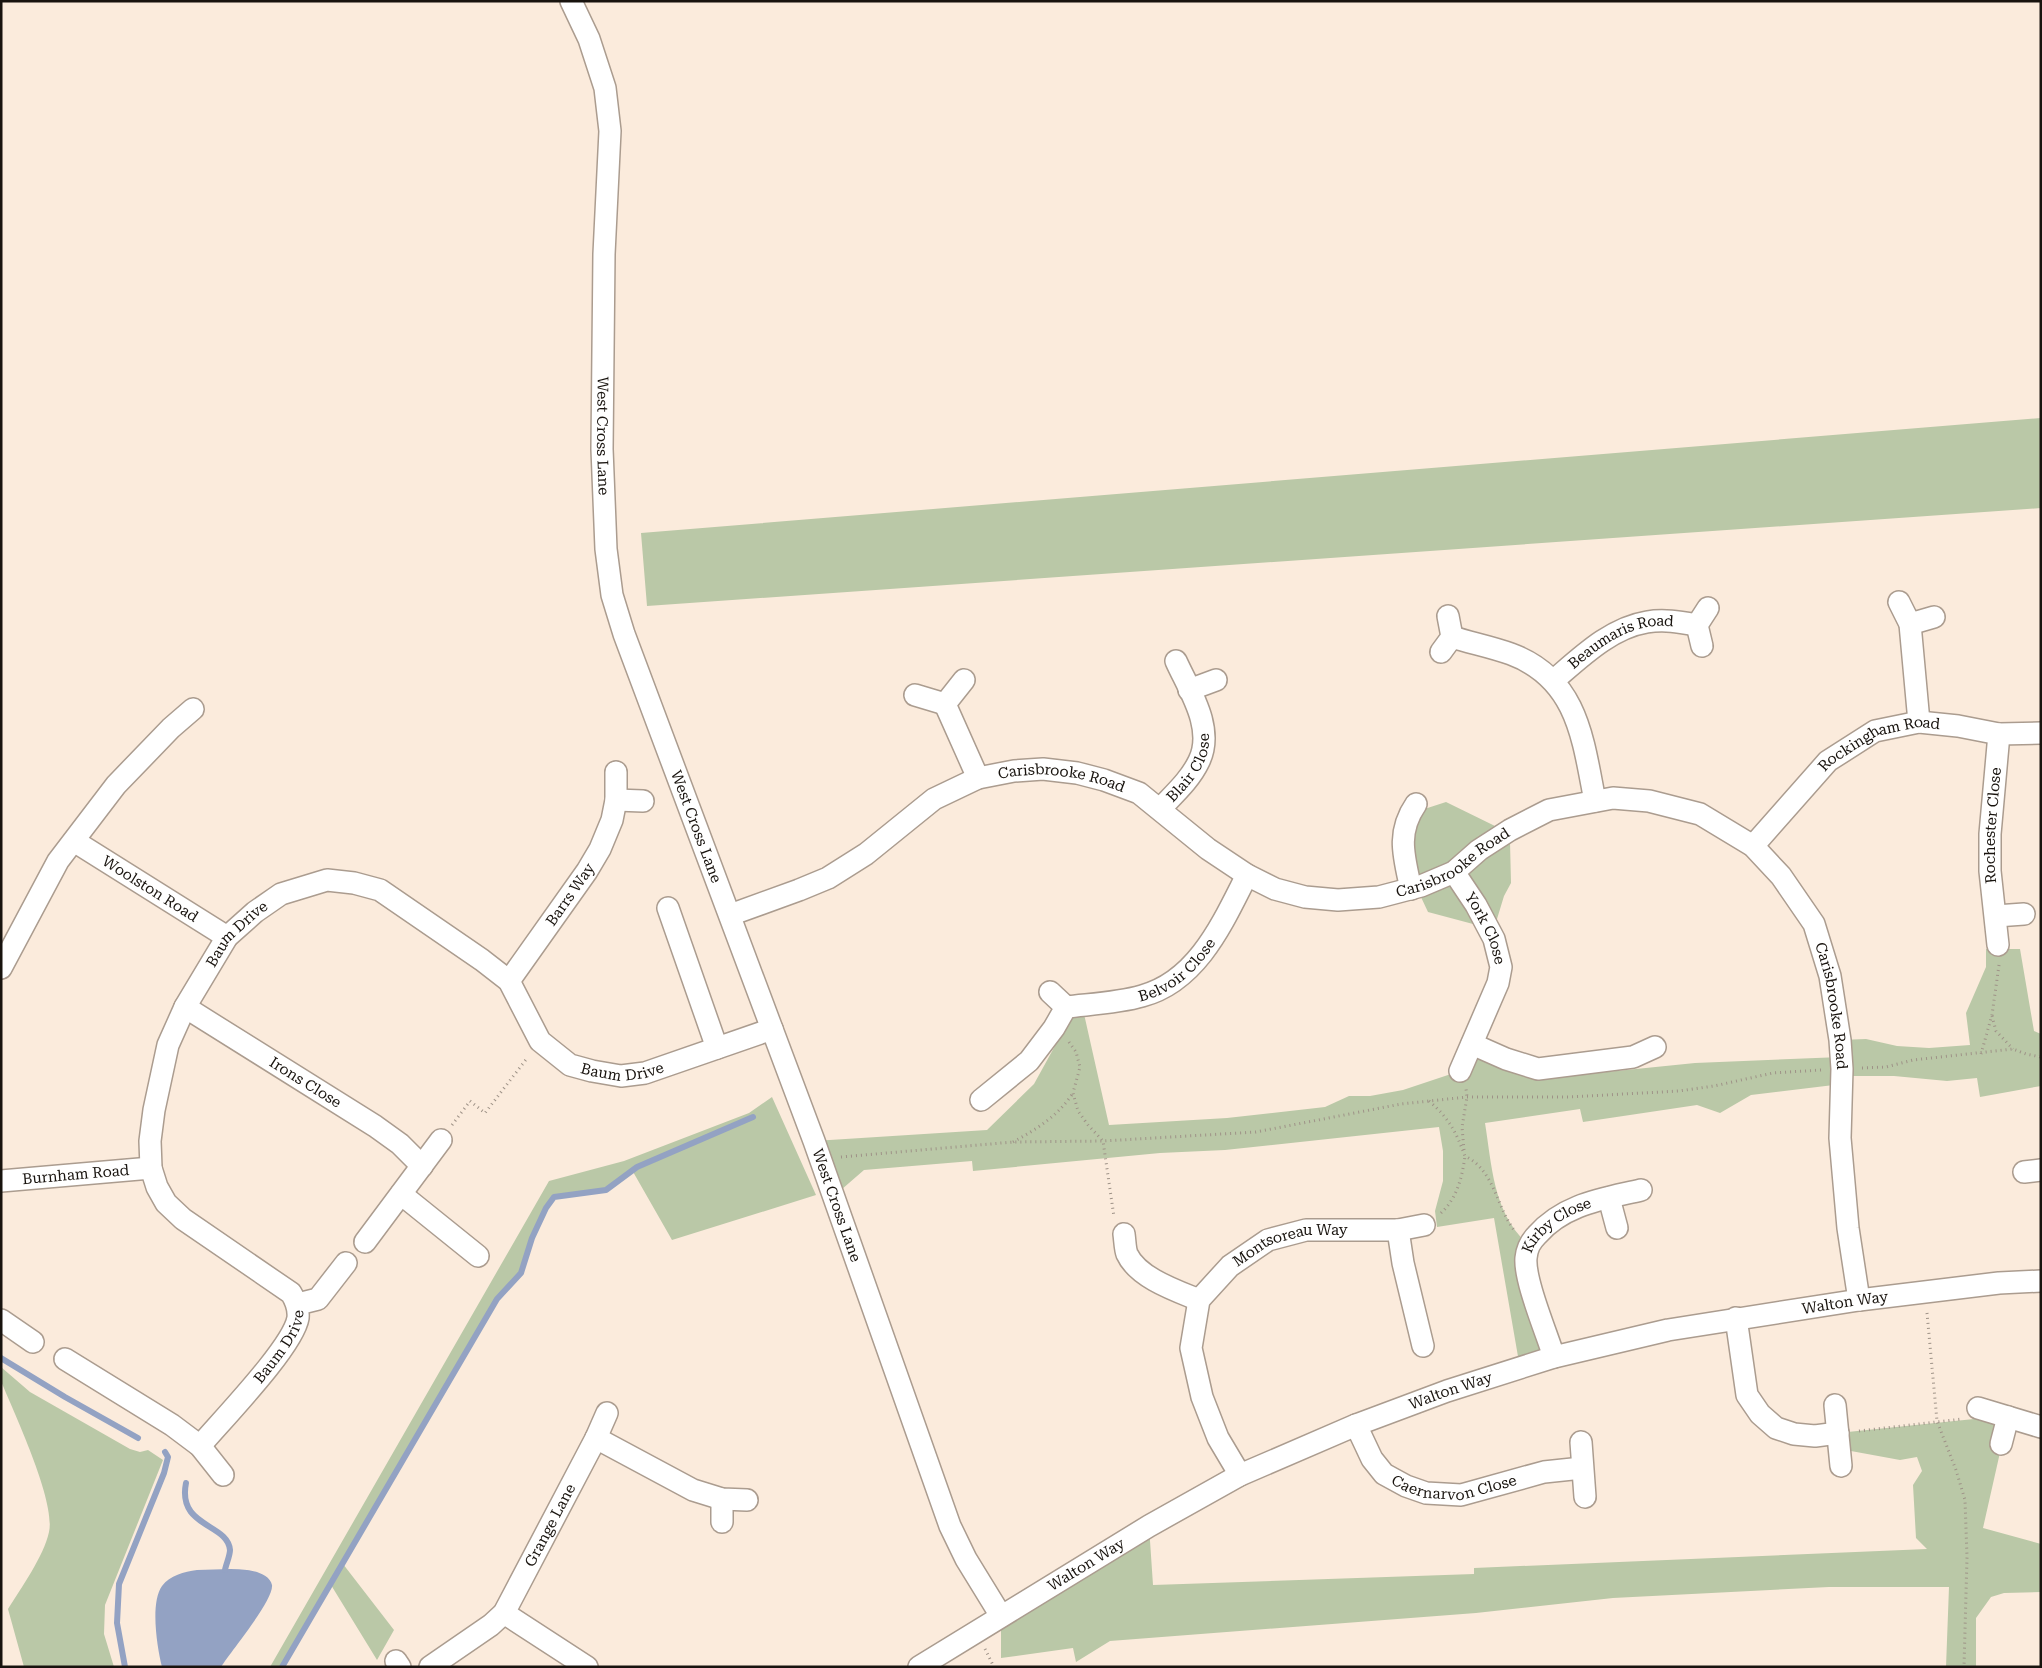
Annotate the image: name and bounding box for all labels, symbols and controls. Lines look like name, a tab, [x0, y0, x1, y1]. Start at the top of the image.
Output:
street label: West Cross Lane	[593, 376, 613, 496]
street label: Beaumaris Road	[1564, 612, 1675, 673]
street label: Rockingham Road	[1814, 712, 1941, 775]
street label: Blair Close	[1163, 733, 1213, 806]
street label: Carisbrooke Road	[996, 760, 1128, 796]
street label: Rochester Close	[1981, 767, 2005, 885]
street label: West Cross Lane	[667, 768, 725, 885]
street label: Carisbrooke Road	[1394, 823, 1513, 901]
street label: Woolston Road	[99, 852, 202, 926]
street label: Barrs Way	[542, 860, 599, 929]
street label: York Close	[1461, 889, 1509, 966]
street label: Baum Drive	[202, 897, 271, 970]
street label: Belvoir Close	[1136, 935, 1219, 1006]
street label: Carisbrooke Road	[1811, 940, 1851, 1071]
street label: Irons Close	[266, 1053, 345, 1112]
street label: Baum Drive	[579, 1058, 666, 1085]
street label: West Cross Lane	[808, 1146, 865, 1264]
street label: Burnham Road	[22, 1161, 130, 1188]
street label: Kirby Close	[1518, 1194, 1593, 1256]
street label: Montsoreau Way	[1229, 1221, 1348, 1270]
street label: Walton Way	[1801, 1288, 1889, 1318]
street label: Baum Drive	[250, 1310, 307, 1387]
street label: Walton Way	[1406, 1368, 1494, 1413]
street label: Caernarvon Close	[1388, 1471, 1518, 1504]
street label: Grange Lane	[521, 1481, 579, 1570]
street label: Walton Way	[1044, 1534, 1128, 1595]

